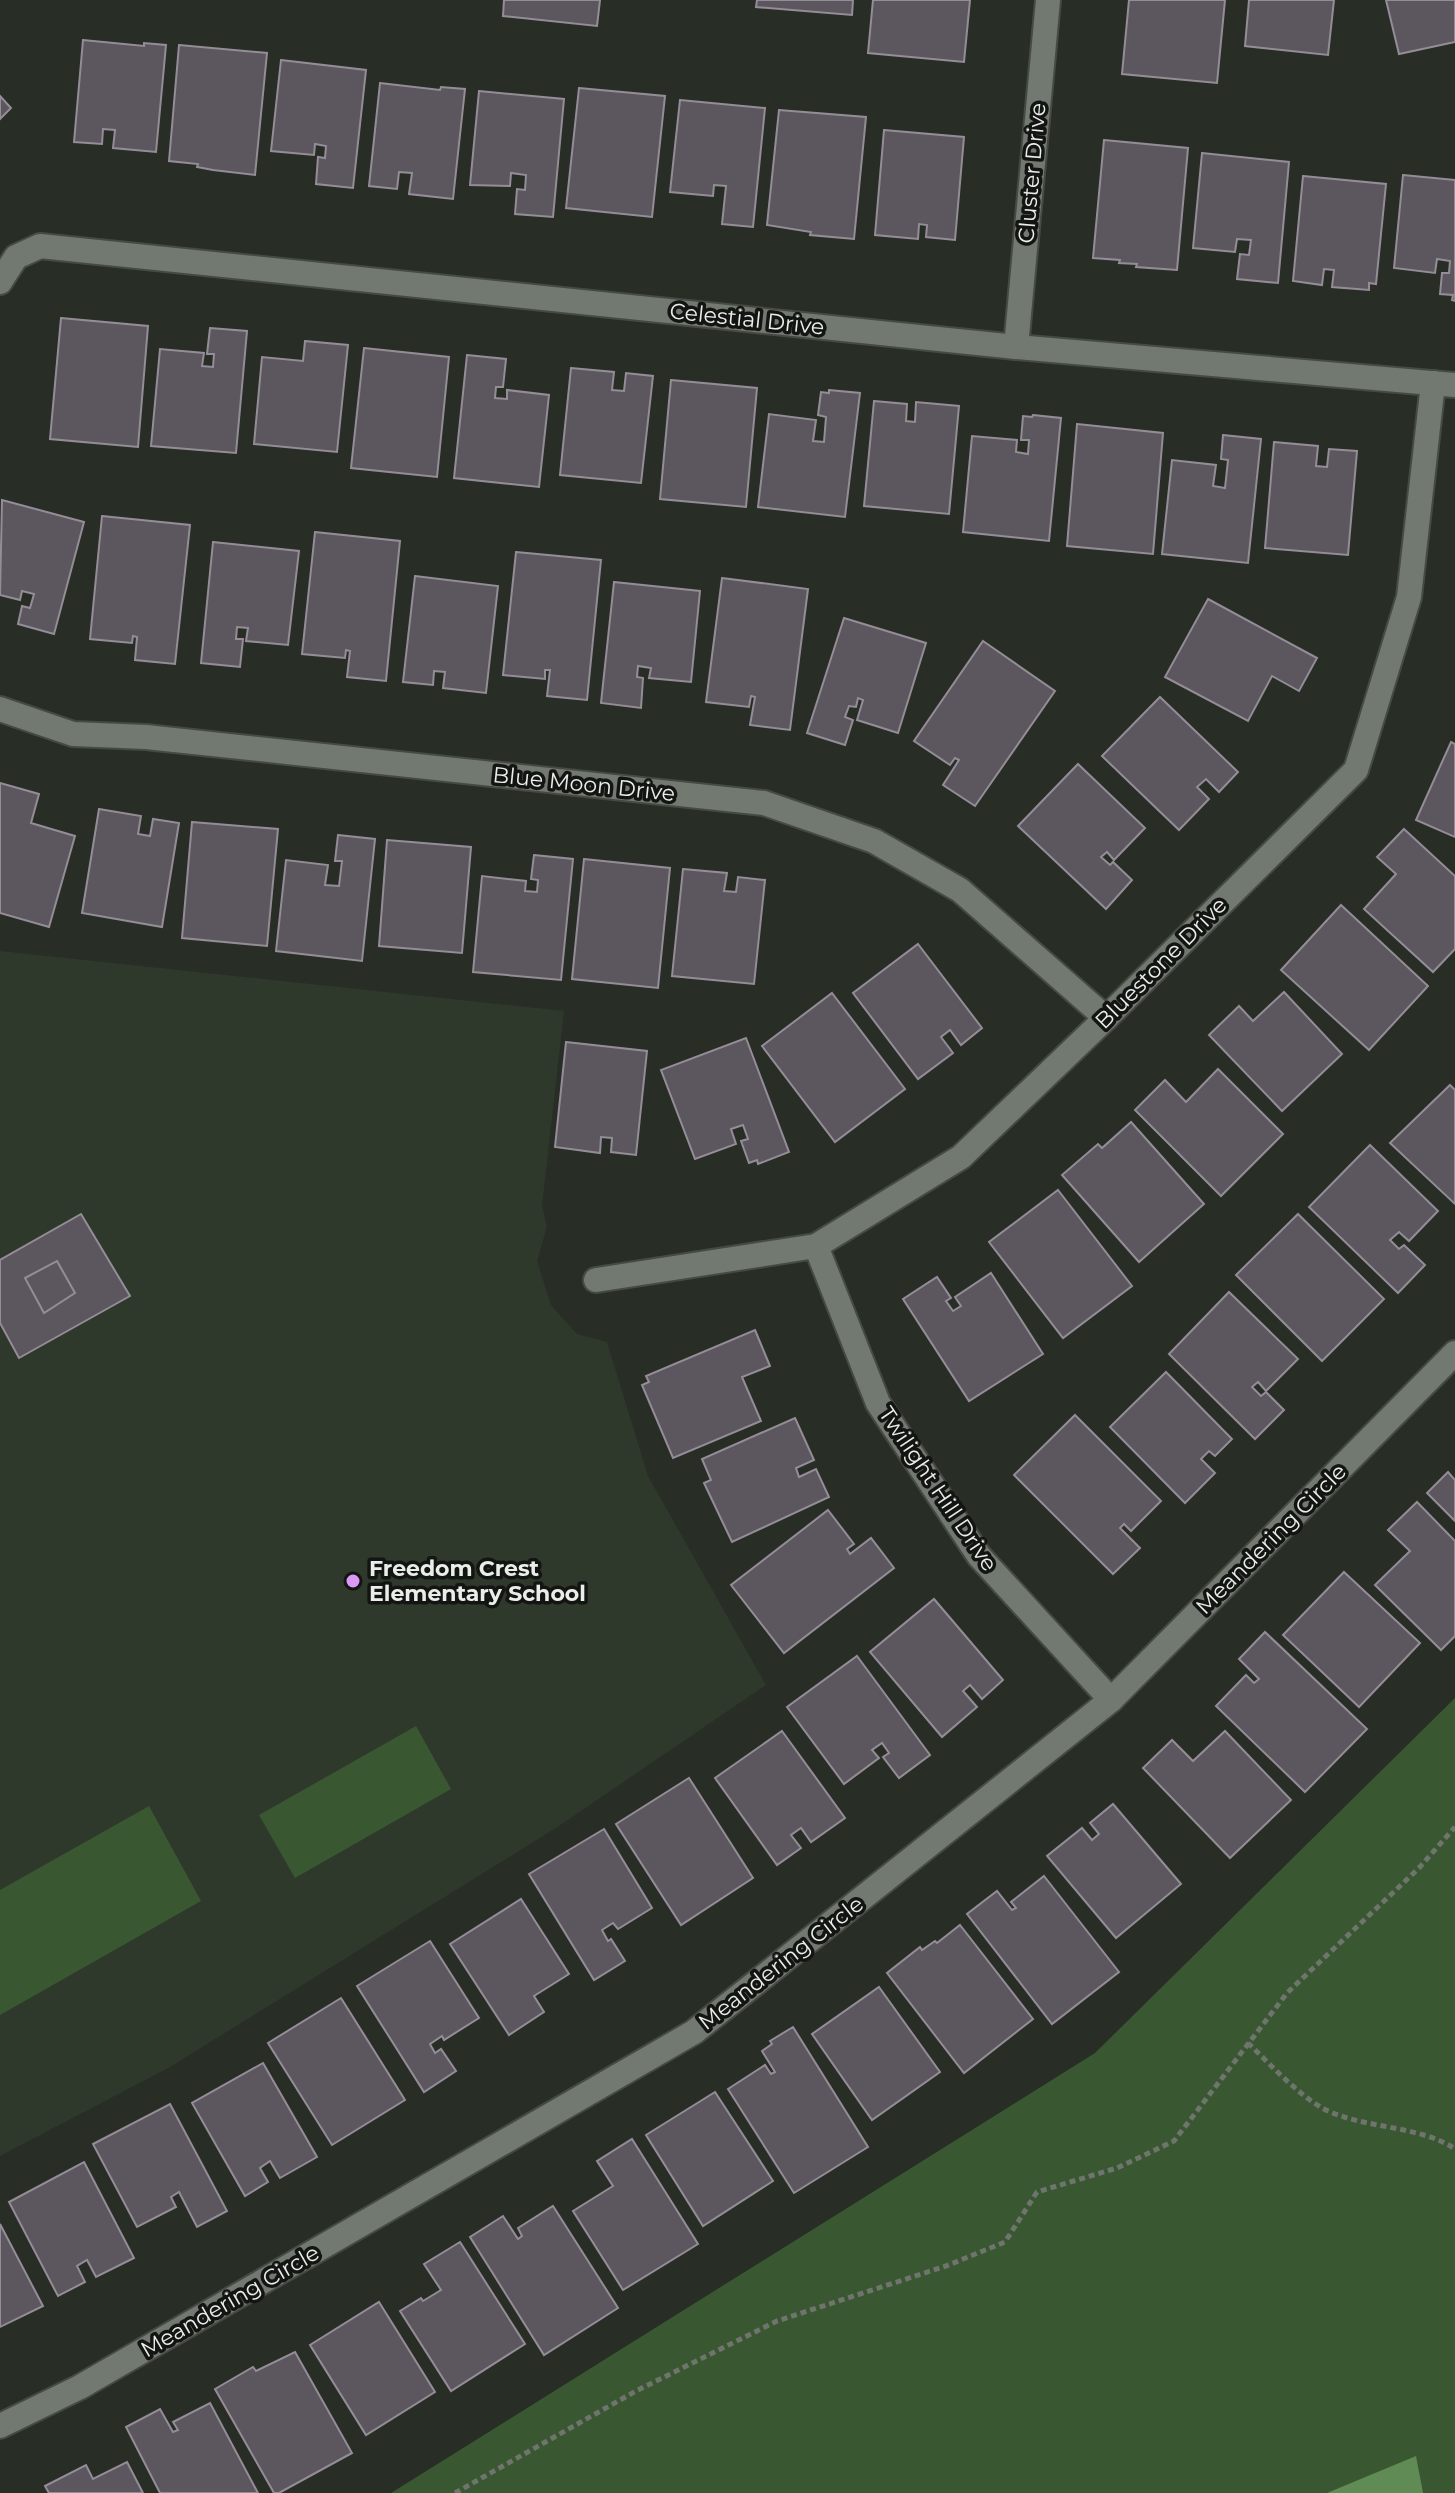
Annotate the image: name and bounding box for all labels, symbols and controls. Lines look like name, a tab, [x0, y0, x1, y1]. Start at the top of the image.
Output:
street label: Cluster Drive	[1012, 102, 1052, 244]
street label: Celestial Drive	[668, 297, 826, 341]
street label: Blue Moon Drive	[491, 761, 677, 807]
street label: Bluestone Drive	[1090, 892, 1232, 1034]
street label: Twilight Hill Drive	[873, 1402, 1003, 1576]
street label: Meandering Circle	[1190, 1458, 1352, 1620]
place label: Freedom Crest Elementary School	[369, 1555, 586, 1607]
marker: Freedom Crest Elementary School	[344, 1572, 362, 1590]
street label: Meandering Circle	[693, 1890, 869, 2036]
street label: Meandering Circle	[136, 2239, 324, 2363]

